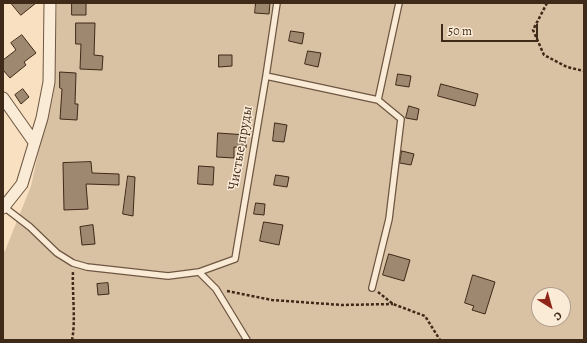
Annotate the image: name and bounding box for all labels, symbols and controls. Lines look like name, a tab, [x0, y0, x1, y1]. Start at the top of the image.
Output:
scale bar	[443, 16, 540, 42]
text: 50 m	[448, 23, 472, 39]
street label: Чистые пруды	[225, 105, 257, 191]
north arrow	[531, 287, 571, 327]
text: С	[551, 308, 565, 324]

